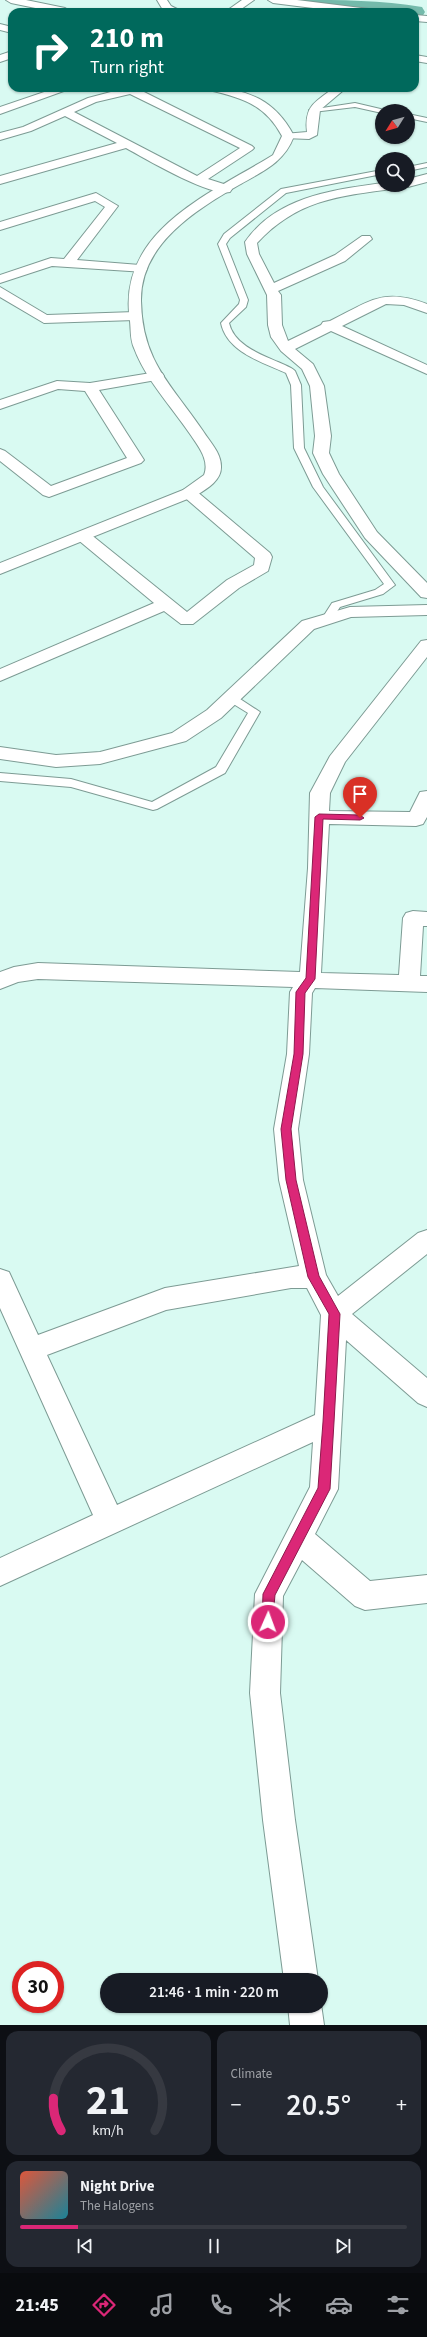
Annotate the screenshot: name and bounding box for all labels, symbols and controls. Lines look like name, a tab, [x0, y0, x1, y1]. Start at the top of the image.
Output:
text: 210 m	[90, 18, 164, 58]
icon: right	[24, 24, 76, 76]
text: Turn right	[90, 55, 164, 80]
north arrow	[375, 104, 415, 144]
map controls	[375, 104, 415, 192]
button: search	[375, 152, 415, 192]
pin	[343, 777, 377, 818]
icon: arrive	[349, 783, 371, 805]
position arrow	[247, 1601, 289, 1643]
speed limit sign: 30	[12, 1961, 64, 2013]
text: 21:46 · 1 min · 220 m	[149, 1982, 279, 2003]
text: Climate	[231, 2065, 272, 2083]
text: 21	[86, 2071, 130, 2131]
text: 20.5°	[286, 2084, 351, 2127]
text: −	[231, 2089, 241, 2121]
text: +	[396, 2089, 407, 2121]
text: km/h	[92, 2120, 124, 2141]
text: Night Drive	[80, 2176, 155, 2197]
text: The Halogens	[80, 2197, 154, 2215]
icon: previous	[74, 2235, 96, 2257]
icon: pause	[203, 2235, 225, 2257]
icon: next	[332, 2235, 354, 2257]
icon: directions	[90, 2291, 118, 2319]
icon: music	[148, 2291, 176, 2319]
icon: phone	[207, 2291, 235, 2319]
icon: climate	[266, 2291, 294, 2319]
icon: car	[325, 2291, 353, 2319]
icon: filters	[384, 2291, 412, 2319]
text: 21:45	[15, 2293, 59, 2318]

